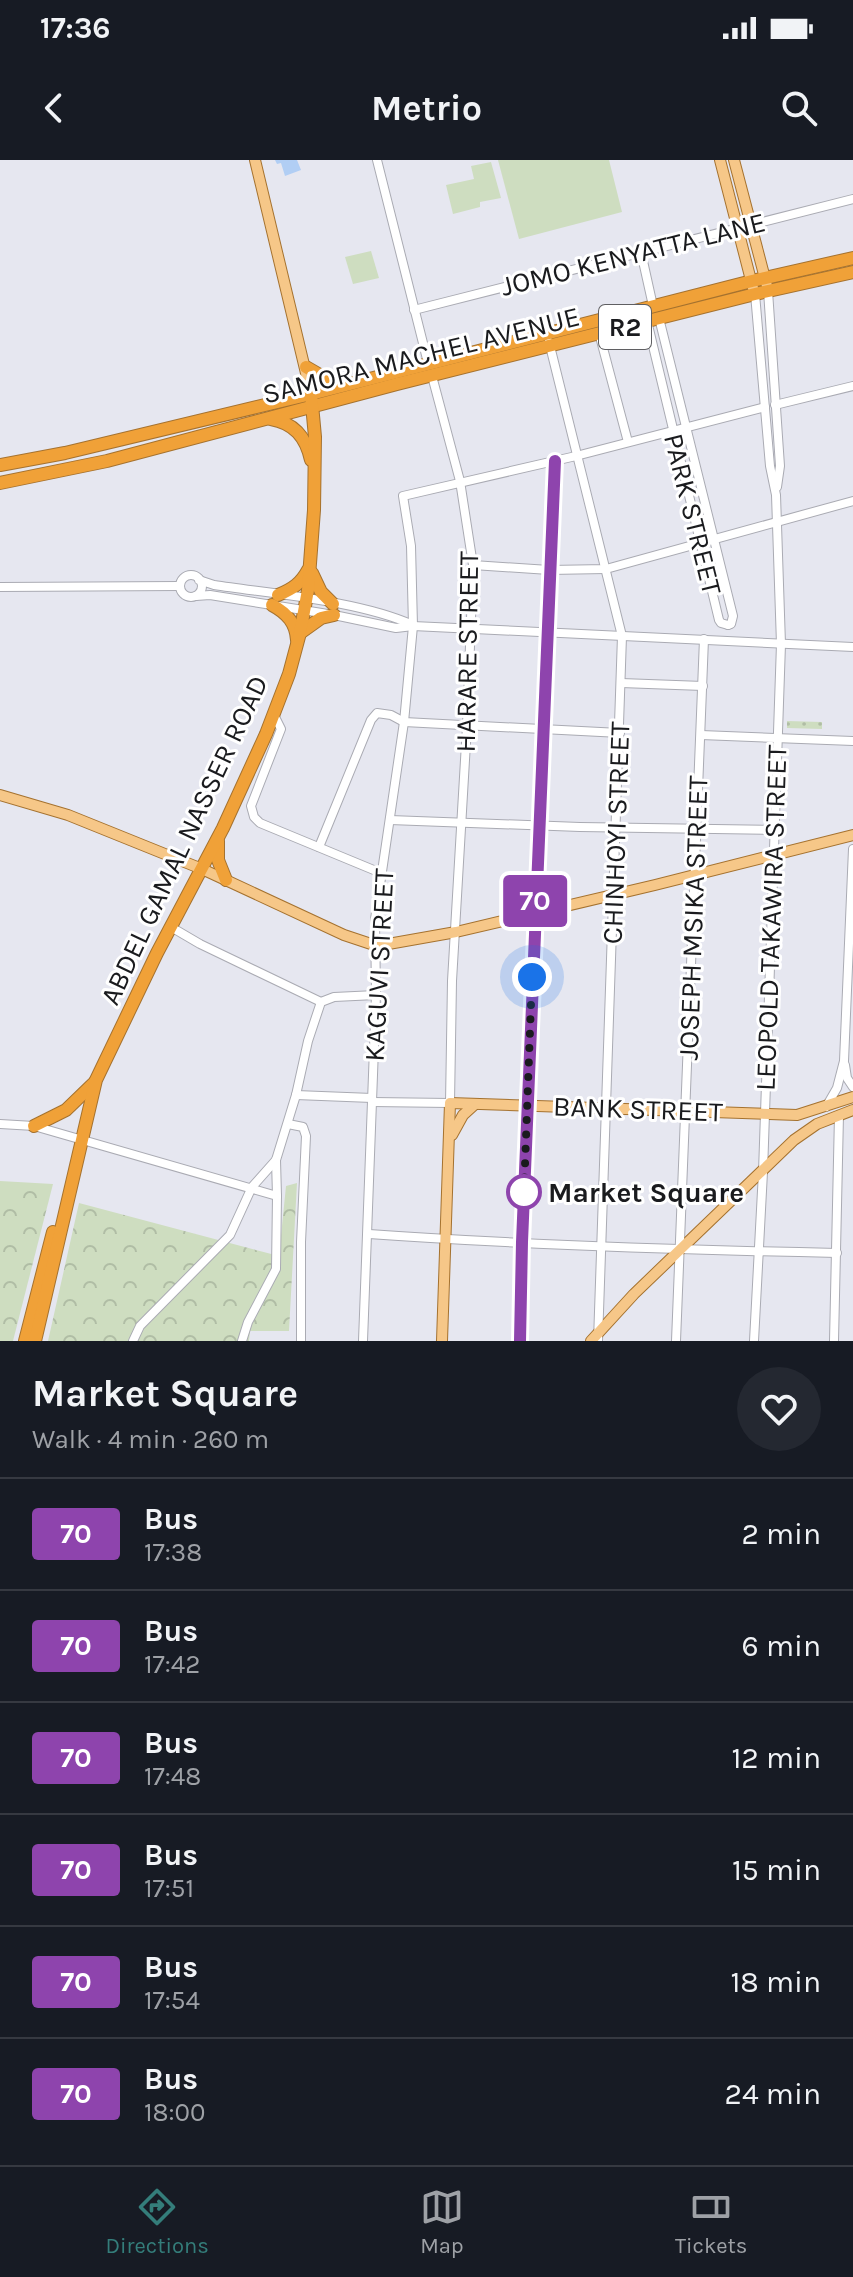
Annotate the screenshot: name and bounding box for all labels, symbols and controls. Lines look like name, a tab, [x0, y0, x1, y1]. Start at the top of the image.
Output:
text: 17:36	[40, 10, 111, 46]
icon: back	[32, 86, 76, 130]
icon: search	[777, 86, 821, 130]
text: Metrio	[371, 87, 482, 129]
street label: JOMO KENYATTA LANE	[497, 205, 769, 303]
street label: SAMORA MACHEL AVENUE	[259, 300, 583, 410]
road number: R2	[599, 305, 651, 349]
street label: PARK STREET	[657, 430, 729, 598]
street label: HARARE STREET	[449, 551, 485, 753]
street label: ABDEL GAMAL NASSER ROAD	[93, 670, 275, 1010]
street label: CHINHOYI STREET	[596, 721, 636, 945]
street label: LEOPOLD TAKAWIRA STREET	[748, 744, 794, 1092]
street label: JOSEPH MSIKA STREET	[672, 775, 714, 1061]
street label: KAGUVI STREET	[357, 868, 401, 1062]
line badge: 70	[499, 875, 571, 927]
text: 70	[519, 884, 551, 917]
your location	[512, 957, 552, 997]
street label: BANK STREET	[553, 1090, 723, 1128]
marker: Market Square	[507, 1175, 541, 1209]
place label: Market Square	[548, 1176, 744, 1209]
button: heart	[737, 1367, 821, 1451]
text: Market Square	[32, 1371, 298, 1416]
text: Walk · 4 min · 260 m	[32, 1424, 269, 1455]
text: Bus	[144, 1501, 198, 1537]
text: 2 min	[741, 1516, 821, 1552]
text: 70	[60, 1517, 92, 1550]
text: 17:38	[144, 1537, 202, 1568]
text: Bus	[144, 1613, 198, 1649]
text: 6 min	[742, 1628, 821, 1664]
text: 70	[60, 1629, 92, 1662]
text: 17:42	[144, 1649, 200, 1680]
text: Bus	[144, 1725, 198, 1761]
text: 12 min	[731, 1740, 821, 1776]
text: 70	[60, 1741, 92, 1774]
text: 17:48	[144, 1761, 201, 1792]
text: Bus	[144, 1837, 198, 1873]
text: 15 min	[732, 1852, 821, 1888]
text: 70	[60, 1853, 92, 1886]
text: 17:51	[144, 1873, 194, 1904]
text: Bus	[144, 1949, 198, 1985]
text: 18 min	[730, 1964, 821, 2000]
text: 70	[60, 1965, 92, 1998]
text: 17:54	[144, 1985, 200, 2016]
text: Bus	[144, 2061, 198, 2097]
text: 24 min	[725, 2076, 821, 2112]
text: 70	[60, 2077, 92, 2110]
text: 18:00	[144, 2097, 205, 2128]
tab: Directions	[106, 2185, 209, 2259]
tab: Map	[420, 2185, 464, 2259]
tab: Tickets	[675, 2185, 747, 2259]

